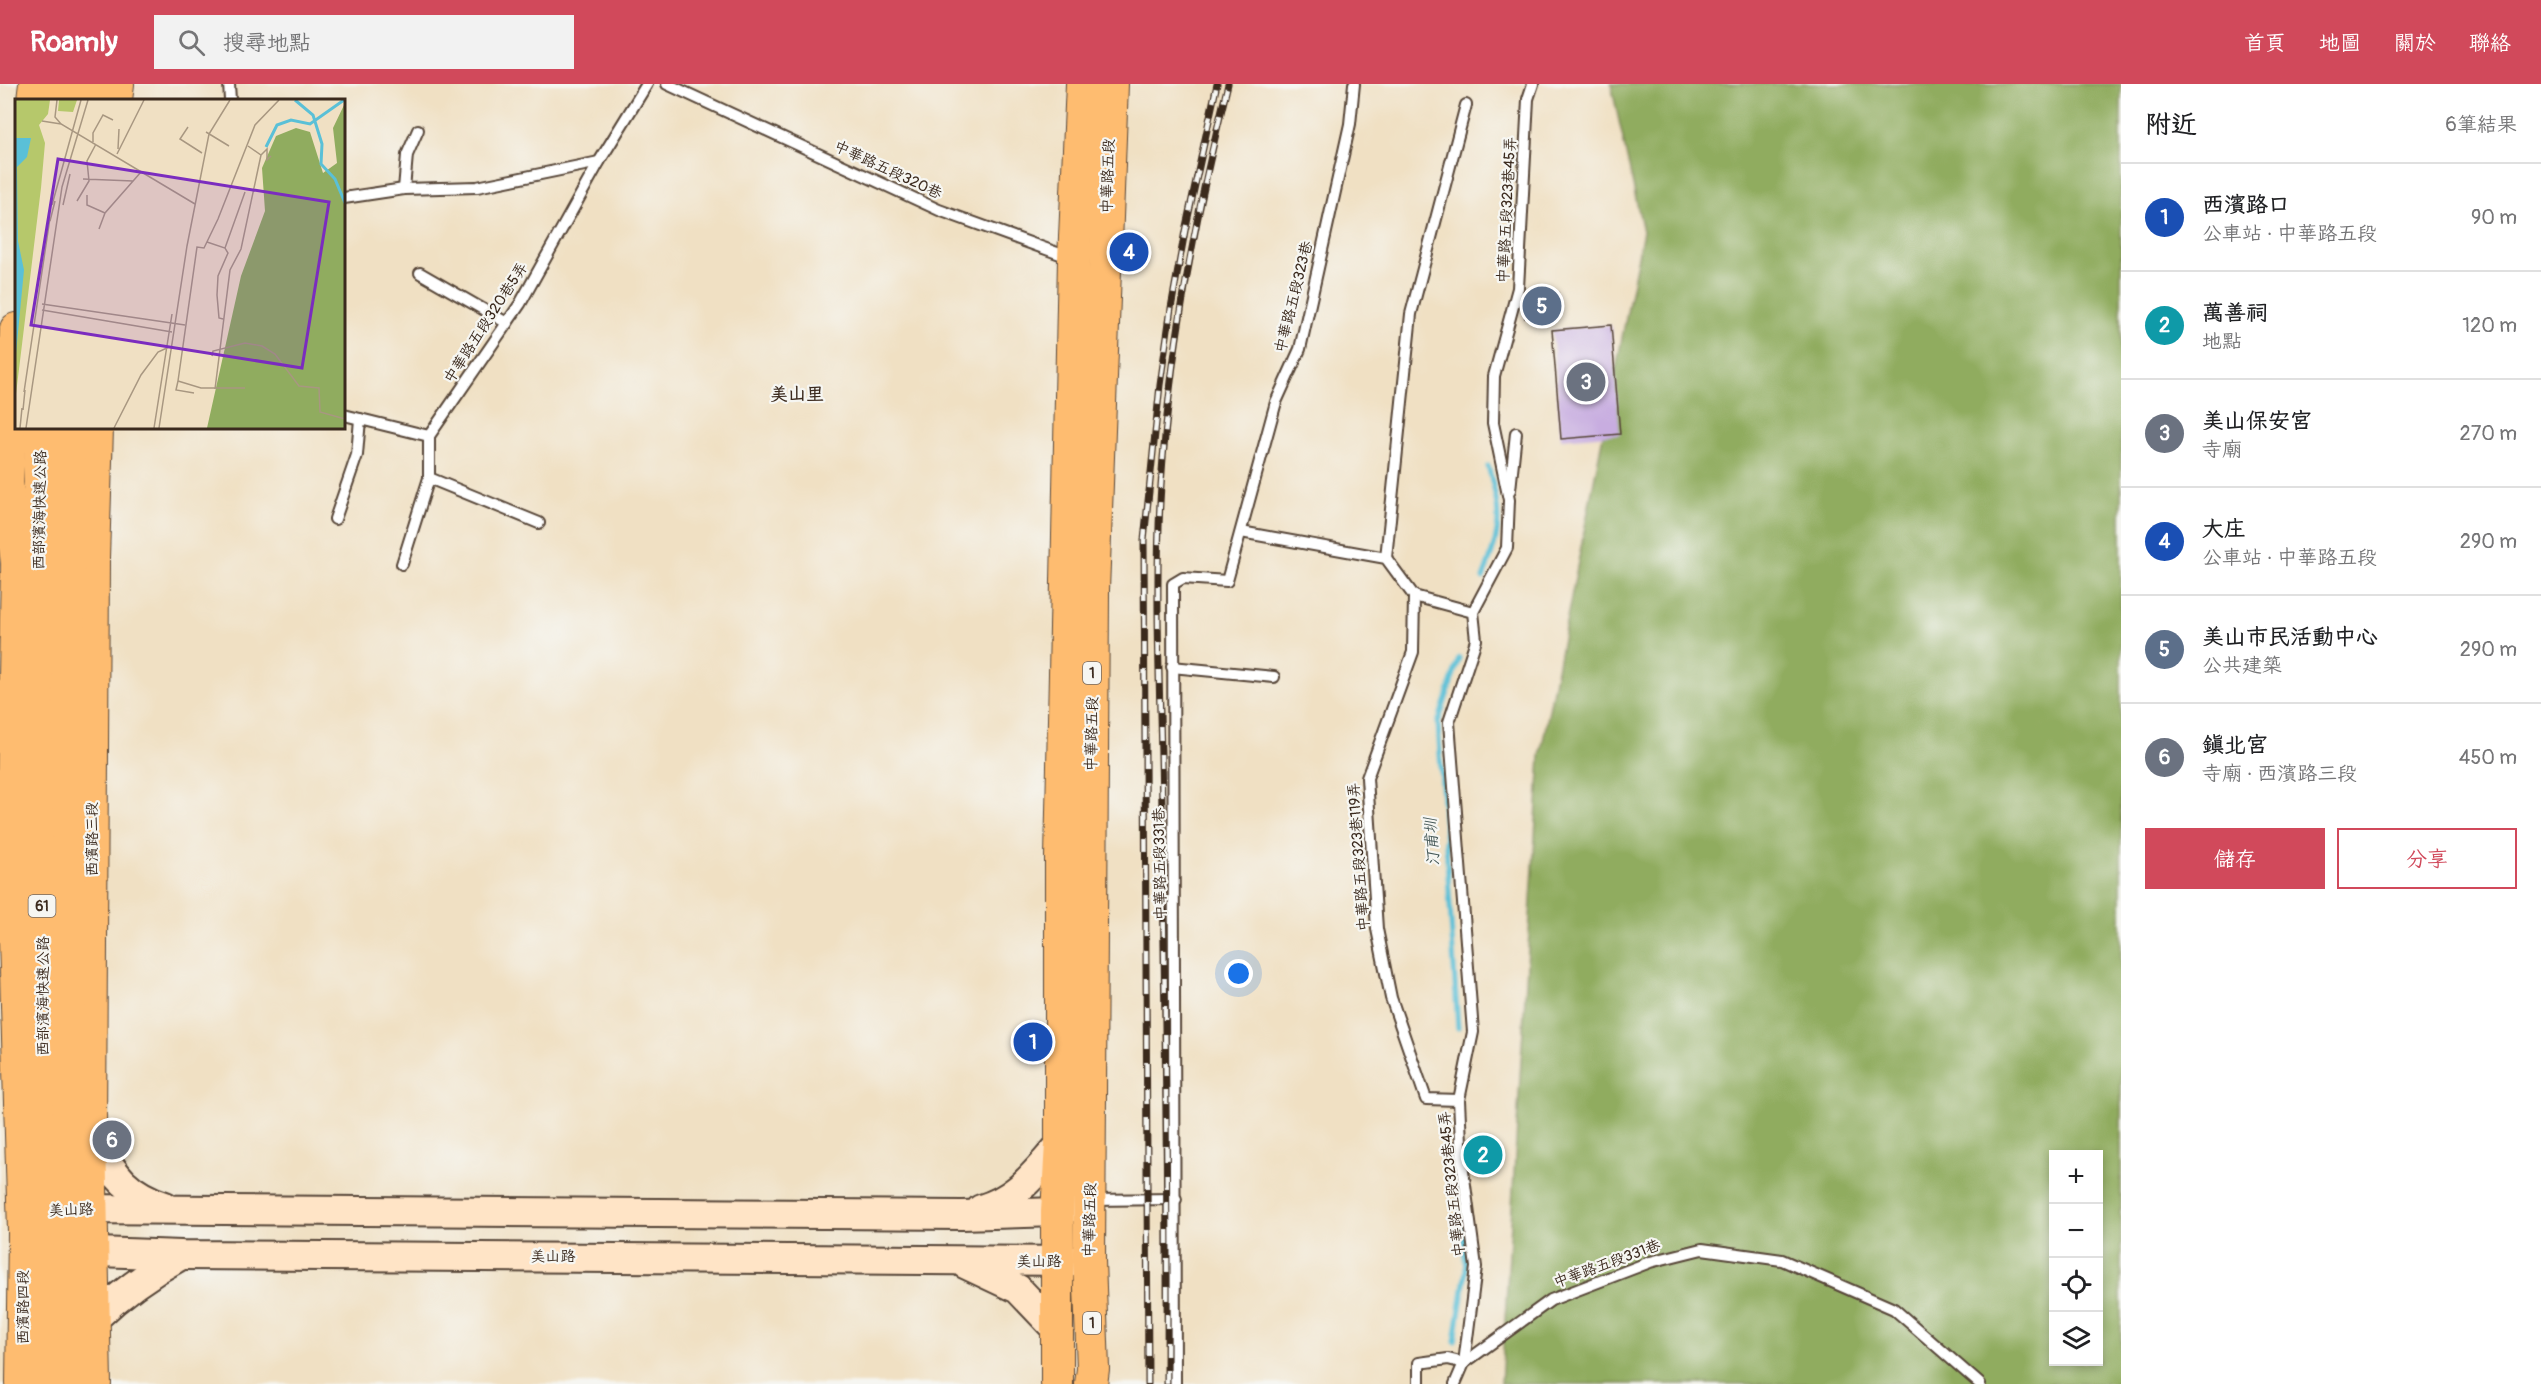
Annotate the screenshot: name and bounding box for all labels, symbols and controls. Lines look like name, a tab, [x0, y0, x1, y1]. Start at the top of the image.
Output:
search box	[154, 15, 574, 69]
text: Roamly	[30, 25, 118, 60]
icon: search	[175, 26, 208, 59]
text: 搜尋地點	[223, 29, 311, 57]
text: 首頁	[2244, 30, 2286, 57]
text: 地圖	[2319, 30, 2361, 57]
text: 關於	[2394, 30, 2436, 57]
text: 聯絡	[2469, 30, 2511, 57]
inset map	[15, 99, 345, 429]
text: 附近	[2145, 109, 2197, 141]
text: 6筆結果	[2445, 112, 2517, 137]
street label: 中華路五段323巷45弄	[1494, 136, 1520, 284]
street label: 中華路五段320巷	[831, 137, 945, 203]
street label: 中華路五段	[1097, 138, 1119, 214]
text: 西濱路口	[2202, 191, 2290, 219]
text: 1	[2161, 205, 2168, 230]
text: 90 m	[2471, 205, 2517, 230]
text: 公車站 · 中華路五段	[2202, 221, 2377, 246]
pin: 4	[1110, 230, 1148, 274]
street label: 中華路五段323巷	[1271, 239, 1317, 355]
street label: 中華路五段320巷5弄	[440, 259, 532, 387]
pin: 5	[1522, 284, 1562, 328]
text: 萬善祠	[2202, 299, 2268, 327]
text: 2	[2159, 313, 2170, 338]
text: 120 m	[2462, 313, 2517, 338]
text: 地點	[2202, 329, 2242, 354]
pin: 3	[1566, 360, 1606, 404]
district label: 美山里	[770, 383, 824, 406]
text: 美山保安宮	[2202, 407, 2312, 435]
text: 3	[2159, 421, 2170, 446]
text: 270 m	[2459, 421, 2517, 446]
text: 寺廟	[2202, 437, 2242, 462]
street label: 西部濱海快速公路	[29, 450, 51, 570]
text: 大庄	[2202, 515, 2246, 543]
text: 4	[2159, 529, 2170, 554]
text: 290 m	[2460, 529, 2517, 554]
text: 公車站 · 中華路五段	[2202, 545, 2377, 570]
text: 美山市民活動中心	[2202, 623, 2378, 651]
text: 5	[2159, 637, 2170, 662]
text: 290 m	[2460, 637, 2517, 662]
text: 公共建築	[2202, 653, 2282, 678]
road number: 1	[1083, 662, 1101, 684]
street label: 中華路五段	[1082, 696, 1102, 772]
text: 鎮北宮	[2202, 731, 2268, 759]
text: 6	[2159, 745, 2170, 770]
text: 450 m	[2459, 745, 2517, 770]
text: 寺廟 · 西濱路三段	[2202, 761, 2357, 786]
street label: 中華路五段323巷119弄	[1344, 782, 1374, 932]
street label: 西濱路三段	[83, 801, 102, 877]
street label: 中華路五段331巷	[1150, 808, 1170, 920]
water label: 汀甫圳	[1420, 815, 1444, 867]
button: 儲存	[2145, 828, 2325, 889]
button: 分享	[2337, 828, 2517, 889]
road number: 61	[28, 895, 56, 917]
street label: 西部濱海快速公路	[34, 936, 53, 1056]
your location	[1224, 959, 1253, 988]
pin: 1	[1014, 1020, 1052, 1064]
street label: 中華路五段323巷45弄	[1435, 1110, 1469, 1258]
pin: 6	[92, 1118, 132, 1162]
pin: 2	[1464, 1132, 1502, 1178]
map controls	[2049, 1150, 2103, 1366]
button: +	[2049, 1150, 2103, 1204]
street label: 中華路五段	[1080, 1182, 1100, 1258]
street label: 美山路	[48, 1200, 94, 1220]
button: −	[2049, 1204, 2103, 1258]
street label: 中華路五段331巷	[1551, 1236, 1663, 1292]
street label: 美山路	[530, 1247, 576, 1266]
street label: 美山路	[1016, 1252, 1062, 1271]
button: locate	[2049, 1258, 2103, 1312]
street label: 西濱路四段	[14, 1269, 33, 1345]
road number: 1	[1083, 1312, 1101, 1334]
button: layers	[2049, 1312, 2103, 1366]

